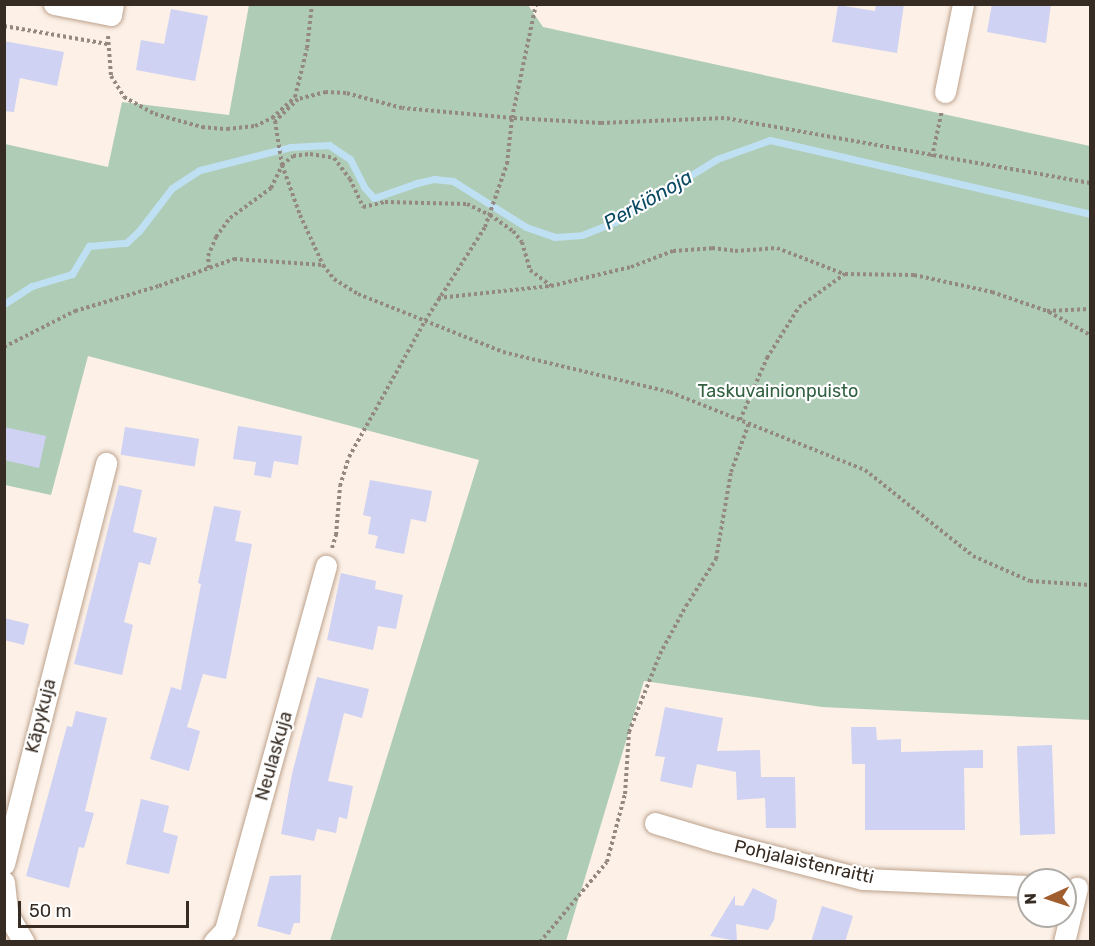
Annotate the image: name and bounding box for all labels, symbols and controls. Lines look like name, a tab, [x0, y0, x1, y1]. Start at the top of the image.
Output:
water label: Perkiönoja	[599, 165, 697, 235]
park label: Taskuvainionpuisto	[698, 380, 858, 402]
street label: Käpykuja	[21, 677, 61, 755]
street label: Neulaskuja	[251, 709, 297, 803]
street label: Pohjalaistenraitti	[732, 835, 876, 889]
north arrow	[1017, 868, 1077, 928]
scale bar	[21, 889, 192, 927]
text: N	[1021, 893, 1040, 905]
text: 50 m	[29, 900, 72, 922]

